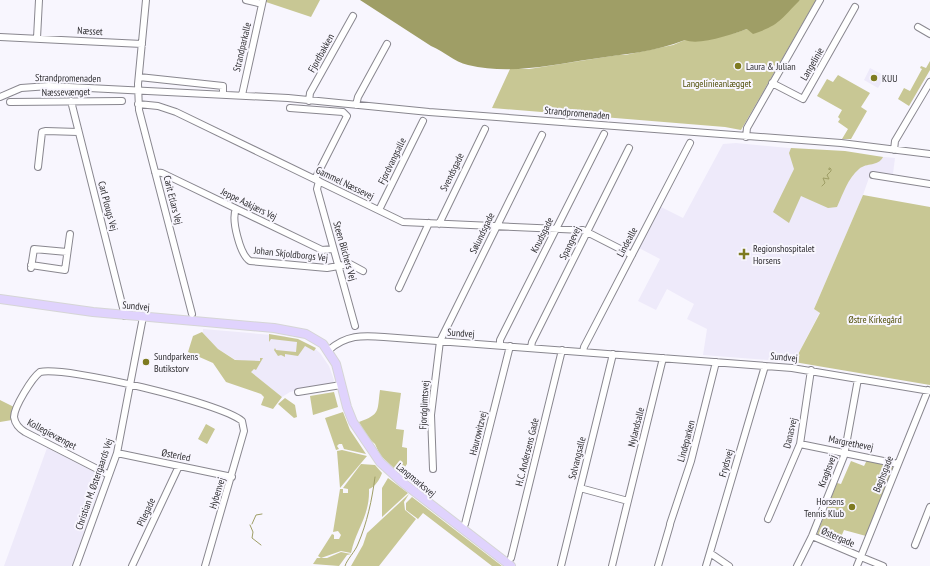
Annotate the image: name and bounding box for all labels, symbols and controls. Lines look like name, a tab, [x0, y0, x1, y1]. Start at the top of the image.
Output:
street label: Strandparkalle	[230, 21, 254, 73]
street label: Næsset	[77, 24, 103, 38]
street label: Fjordbakken	[305, 31, 337, 75]
street label: Langelinie	[797, 45, 827, 83]
place label: Laura & Julian	[746, 60, 796, 73]
marker: Laura & Julian	[733, 61, 743, 71]
street label: Strandpromenaden	[35, 71, 101, 85]
place label: KUU	[882, 72, 897, 85]
marker: KUU	[869, 73, 879, 83]
park label: Langelinieanlægget	[683, 77, 752, 90]
street label: Næssevænget	[42, 85, 91, 99]
street label: Strandpromenaden	[544, 104, 610, 122]
street label: Fjordvangsalle	[375, 135, 409, 187]
street label: Svendsgade	[437, 151, 467, 193]
street label: Gammel Næssevej	[314, 163, 376, 203]
street label: Carit Etlars Vej	[161, 174, 185, 226]
street label: Carl Plougs Vej	[95, 180, 121, 232]
street label: Jeppe Aakjærs Vej	[218, 184, 279, 223]
street label: Sølundsgade	[466, 210, 498, 256]
street label: Knudsgade	[528, 215, 556, 255]
street label: Steen Blichers Vej	[330, 220, 360, 282]
street label: Spangevej	[556, 224, 584, 262]
street label: Lindealle	[614, 225, 640, 259]
place label: Regionshospitalet Horsens	[753, 242, 815, 267]
street label: Johan Skjoldborgs Vej	[252, 244, 329, 264]
marker: Regionshospitalet Horsens	[738, 248, 750, 260]
street label: Sundvej	[122, 298, 150, 314]
park label: Østre Kirkegård	[848, 313, 902, 326]
street label: Sundvej	[447, 326, 475, 340]
street label: Sundvej	[770, 349, 798, 365]
place label: Sundparkens Butikstorv	[154, 350, 199, 375]
marker: Sundparkens Butikstorv	[141, 357, 151, 367]
street label: Fjordglimtsvej	[416, 380, 432, 430]
street label: Nylandsalle	[625, 406, 647, 448]
street label: Haurowitzvej	[466, 409, 490, 457]
street label: Kollegievænget	[25, 416, 79, 453]
street label: Danasvej	[780, 416, 800, 450]
street label: H.C. Andersens Gade	[512, 417, 542, 487]
street label: Lindeparken	[674, 419, 698, 463]
street label: Margrethevej	[827, 432, 875, 454]
street label: Solvangsalle	[565, 435, 589, 481]
street label: Christian M. Østergaards Vej	[72, 437, 116, 531]
street label: Østerled	[160, 446, 192, 464]
street label: Frydsvej	[716, 448, 736, 478]
street label: Kraghsvej	[815, 453, 839, 489]
street label: Bøghsgade	[870, 454, 896, 494]
street label: Langmarksvej	[393, 460, 439, 500]
street label: Hybenvej	[206, 476, 228, 510]
place label: Horsens Tennis Klub	[804, 495, 845, 520]
street label: Pilegade	[134, 496, 158, 528]
marker: Horsens Tennis Klub	[847, 502, 857, 512]
street label: Østergade	[819, 524, 857, 550]

